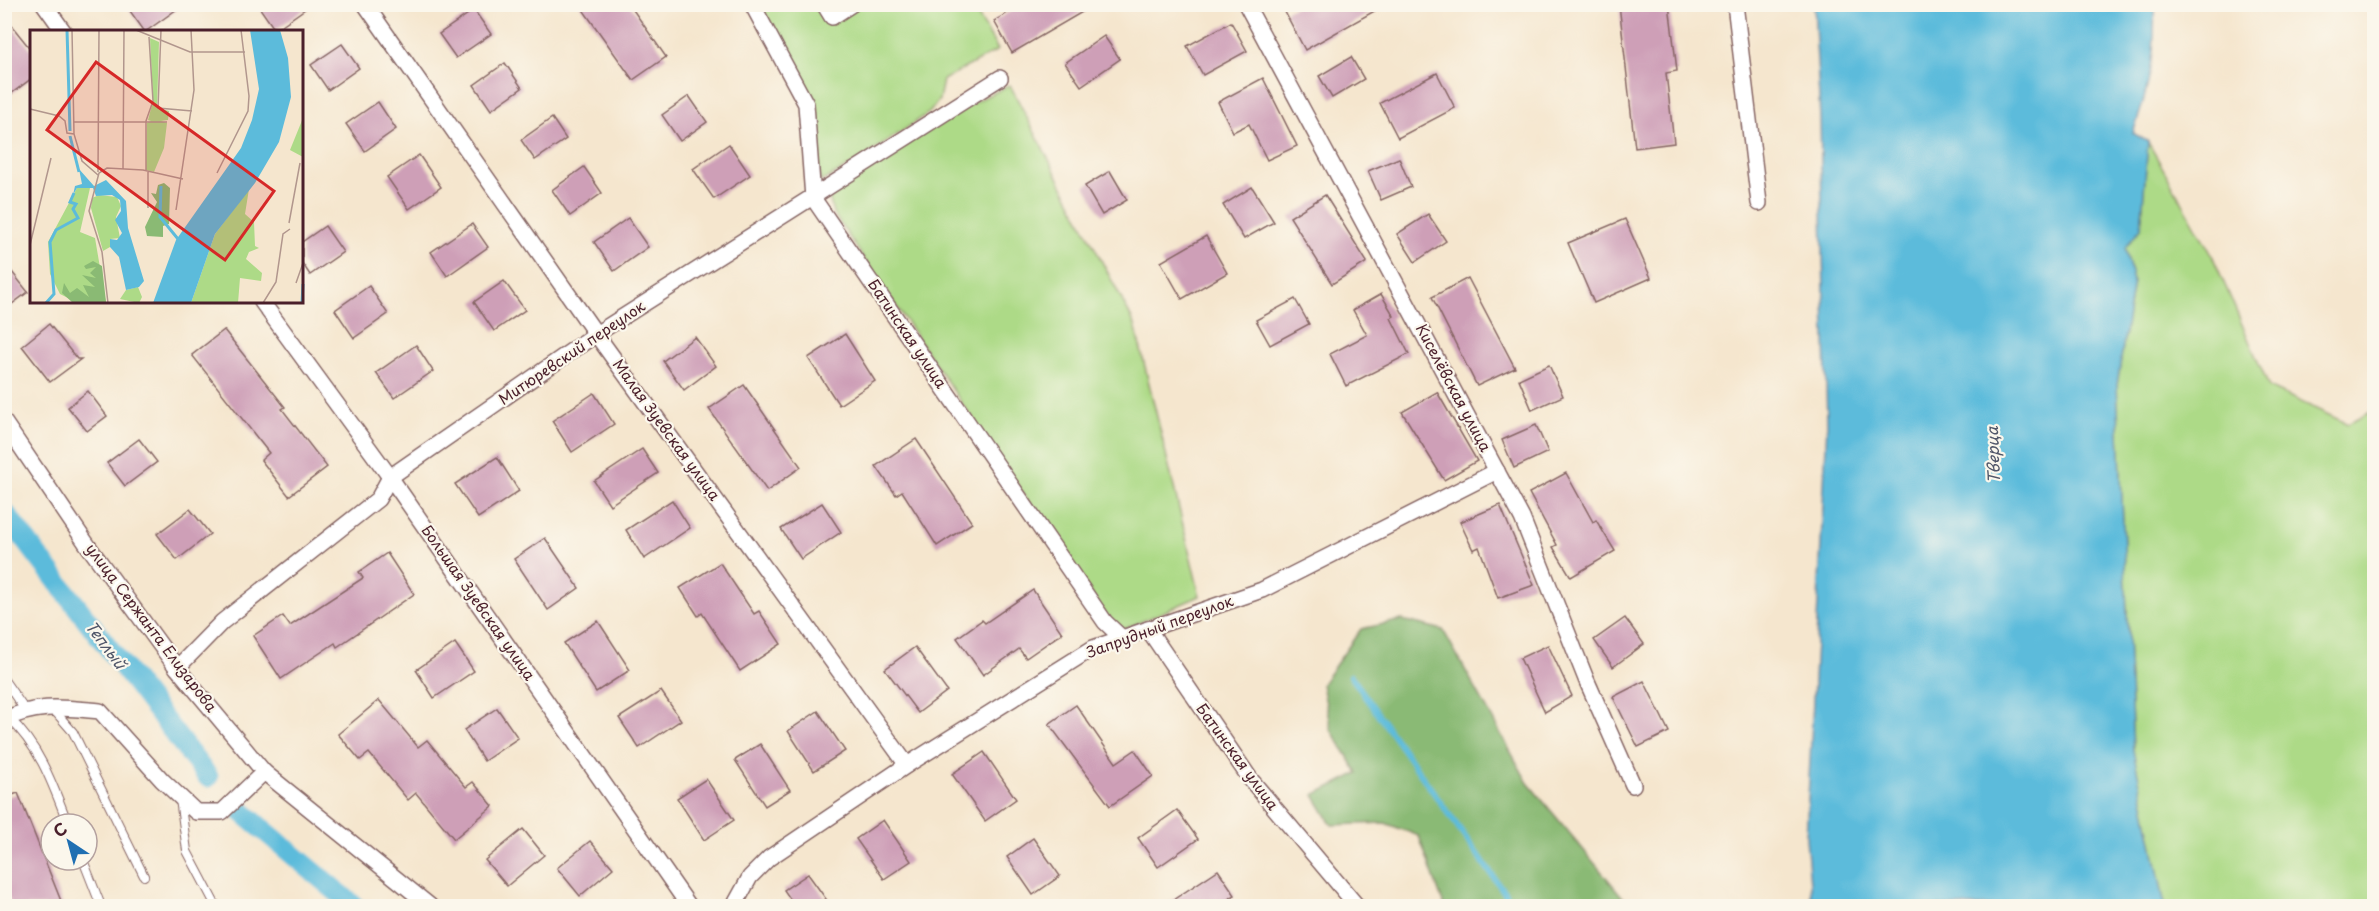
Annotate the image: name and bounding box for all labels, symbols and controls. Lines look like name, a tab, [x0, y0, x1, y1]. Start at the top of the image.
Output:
inset map	[30, 30, 303, 303]
street label: Батинская улица	[863, 274, 954, 393]
street label: Митюревский переулок	[493, 294, 649, 410]
street label: Киселёвская улица	[1411, 319, 1498, 456]
street label: Малая Зуевская улица	[608, 354, 727, 505]
water label: Тверца	[1979, 425, 2005, 484]
street label: Большая Зуевская улица	[417, 520, 542, 685]
street label: улица Сержанта Елизарова	[81, 538, 224, 717]
street label: Запрудный переулок	[1083, 588, 1236, 663]
water label: Теплый	[81, 615, 134, 675]
street label: Батинская улица	[1192, 698, 1285, 815]
north arrow	[39, 812, 99, 872]
text: С	[48, 816, 72, 842]

